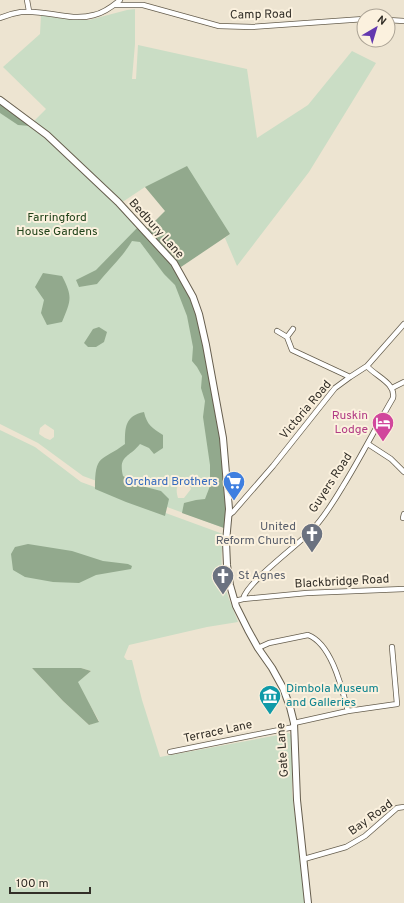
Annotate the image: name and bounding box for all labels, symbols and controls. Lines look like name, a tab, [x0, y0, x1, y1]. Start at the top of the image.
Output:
street label: Camp Road	[230, 6, 292, 24]
north arrow	[356, 8, 396, 48]
text: N	[374, 13, 389, 29]
street label: Bedbury Lane	[125, 196, 187, 262]
park label: Farringford House Gardens	[16, 210, 98, 240]
street label: Victoria Road	[277, 377, 335, 443]
place label: Ruskin Lodge	[332, 408, 368, 438]
hotel icon: Ruskin Lodge	[370, 410, 396, 443]
street label: Guyers Road	[306, 450, 356, 516]
supermarket icon: Orchard Brothers	[221, 469, 247, 502]
place label: Orchard Brothers	[125, 474, 218, 490]
place label: United Reform Church	[216, 519, 296, 549]
church icon: United Reform Church	[299, 521, 325, 554]
church icon: St Agnes	[210, 563, 236, 596]
place label: St Agnes	[238, 568, 286, 584]
street label: Blackbridge Road	[294, 572, 390, 592]
place label: Dimbola Museum and Galleries	[286, 681, 379, 711]
museum icon: Dimbola Museum and Galleries	[257, 683, 283, 716]
street label: Terrace Lane	[182, 717, 254, 747]
street label: Gate Lane	[273, 722, 293, 778]
street label: Bay Road	[346, 796, 396, 840]
scale bar	[10, 869, 90, 895]
text: 100 m	[16, 876, 49, 892]

